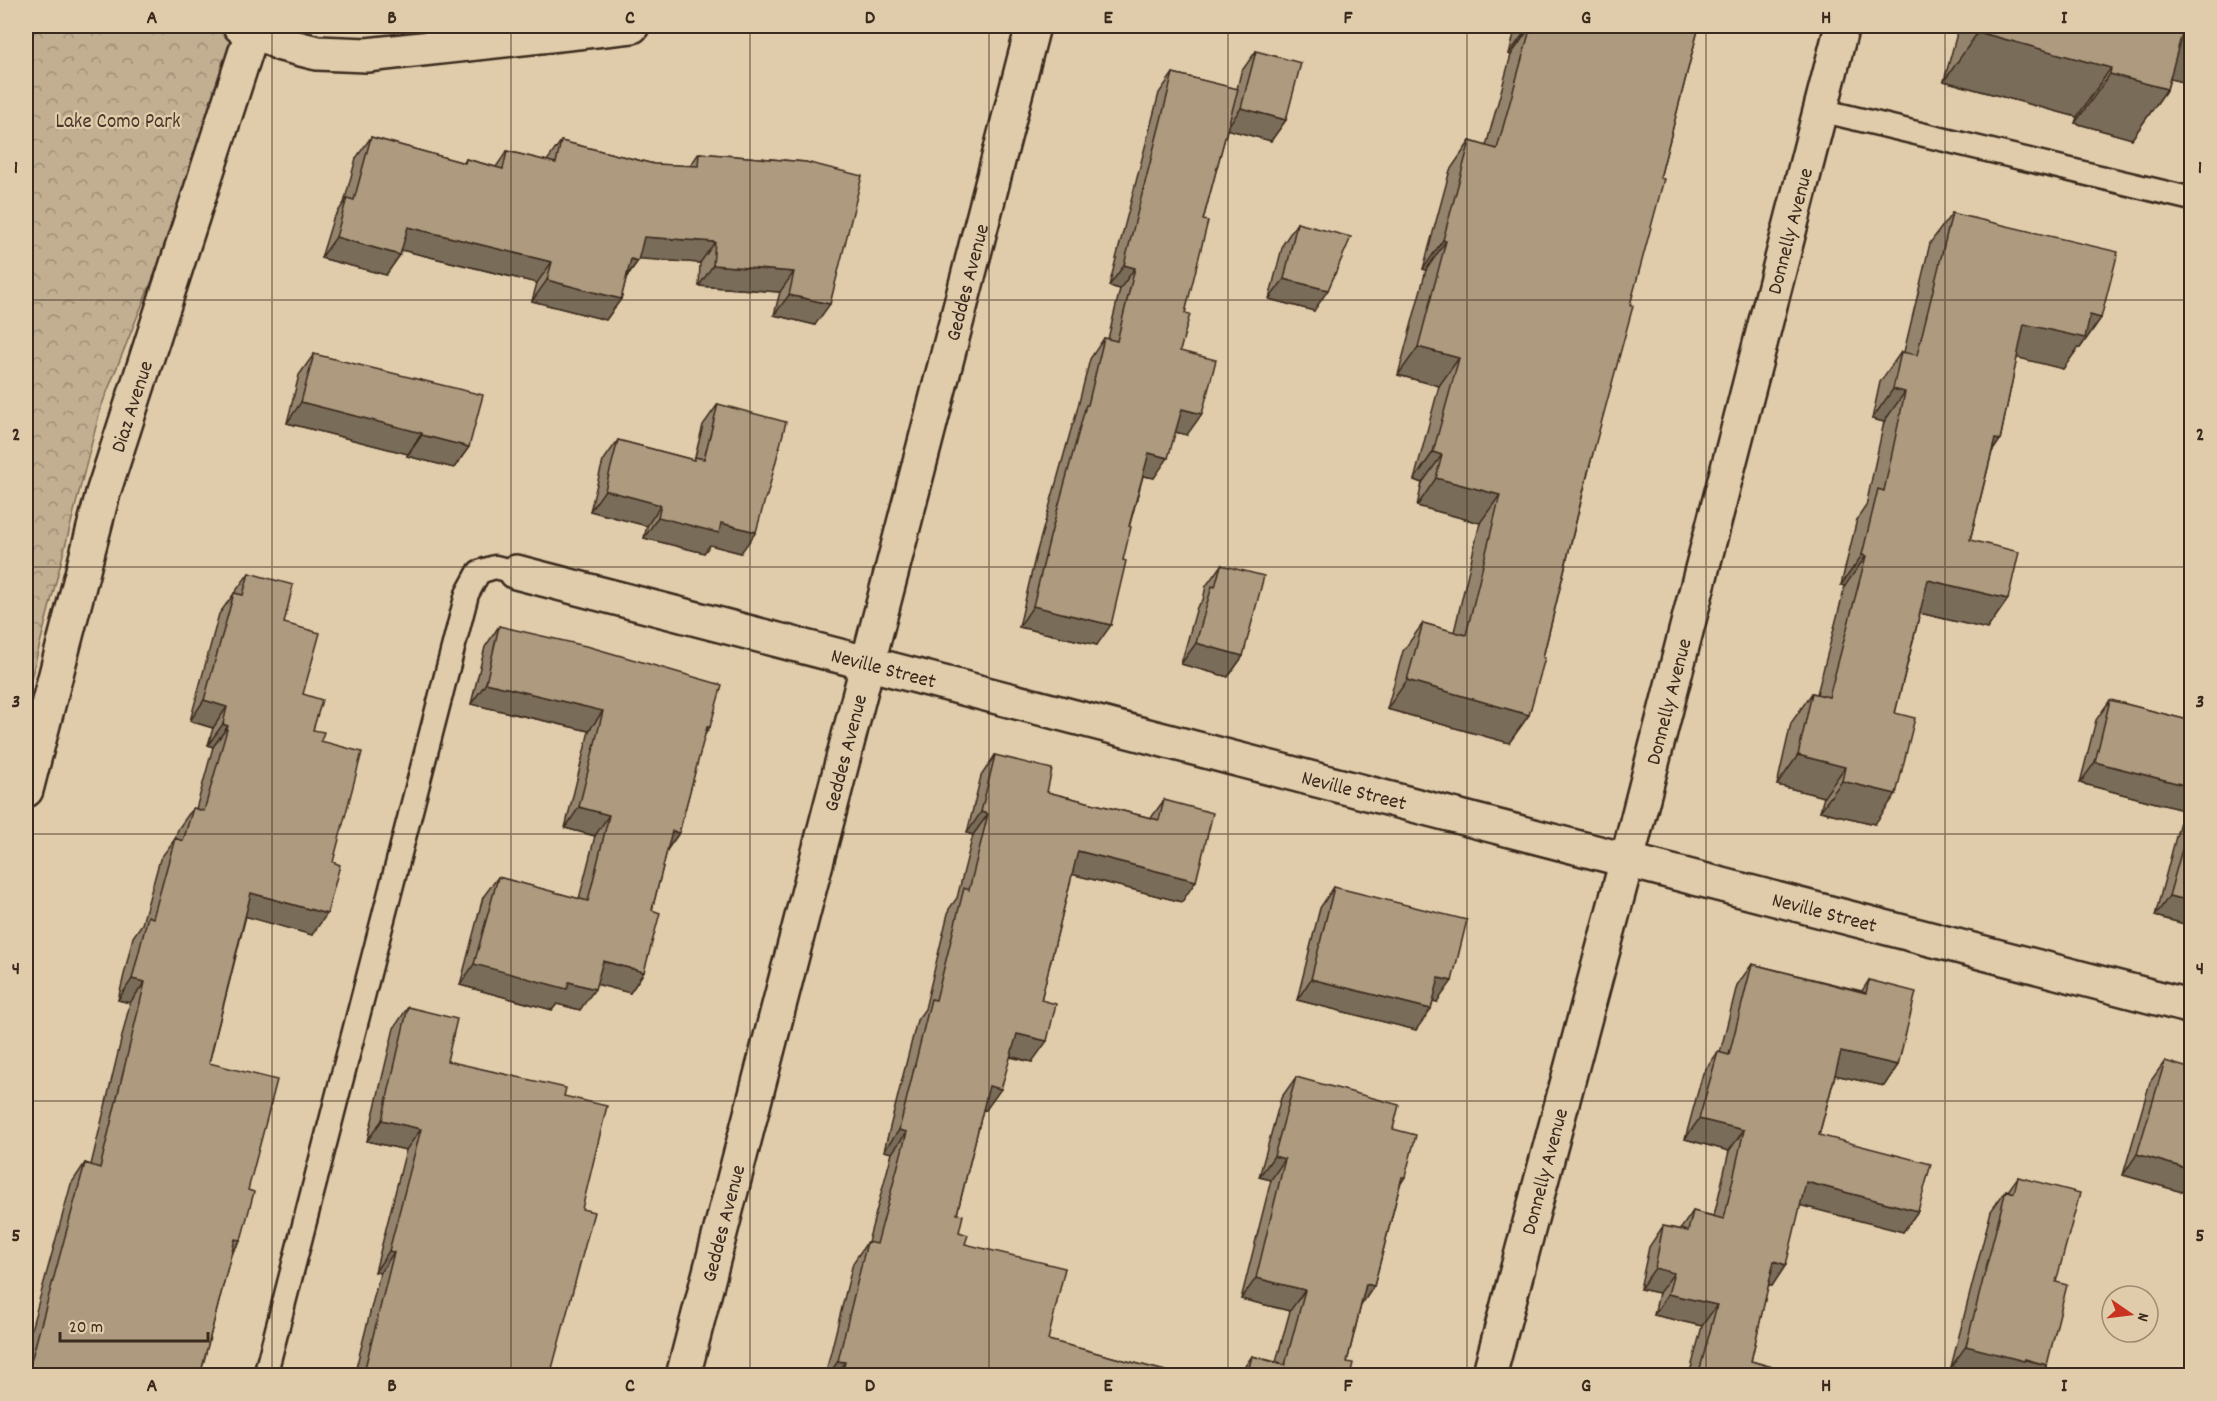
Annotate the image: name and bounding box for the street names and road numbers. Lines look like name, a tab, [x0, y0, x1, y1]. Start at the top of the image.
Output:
street label: Donnelly Avenue	[1761, 165, 1823, 298]
street label: Geddes Avenue	[940, 221, 999, 345]
street label: Diaz Avenue	[105, 357, 163, 457]
street label: Donnelly Avenue	[1640, 636, 1702, 769]
street label: Neville Street	[827, 642, 939, 698]
street label: Geddes Avenue	[818, 692, 877, 815]
street label: Neville Street	[1298, 764, 1409, 821]
street label: Neville Street	[1768, 887, 1880, 943]
street label: Donnelly Avenue	[1515, 1105, 1578, 1238]
street label: Geddes Avenue	[696, 1162, 755, 1286]

